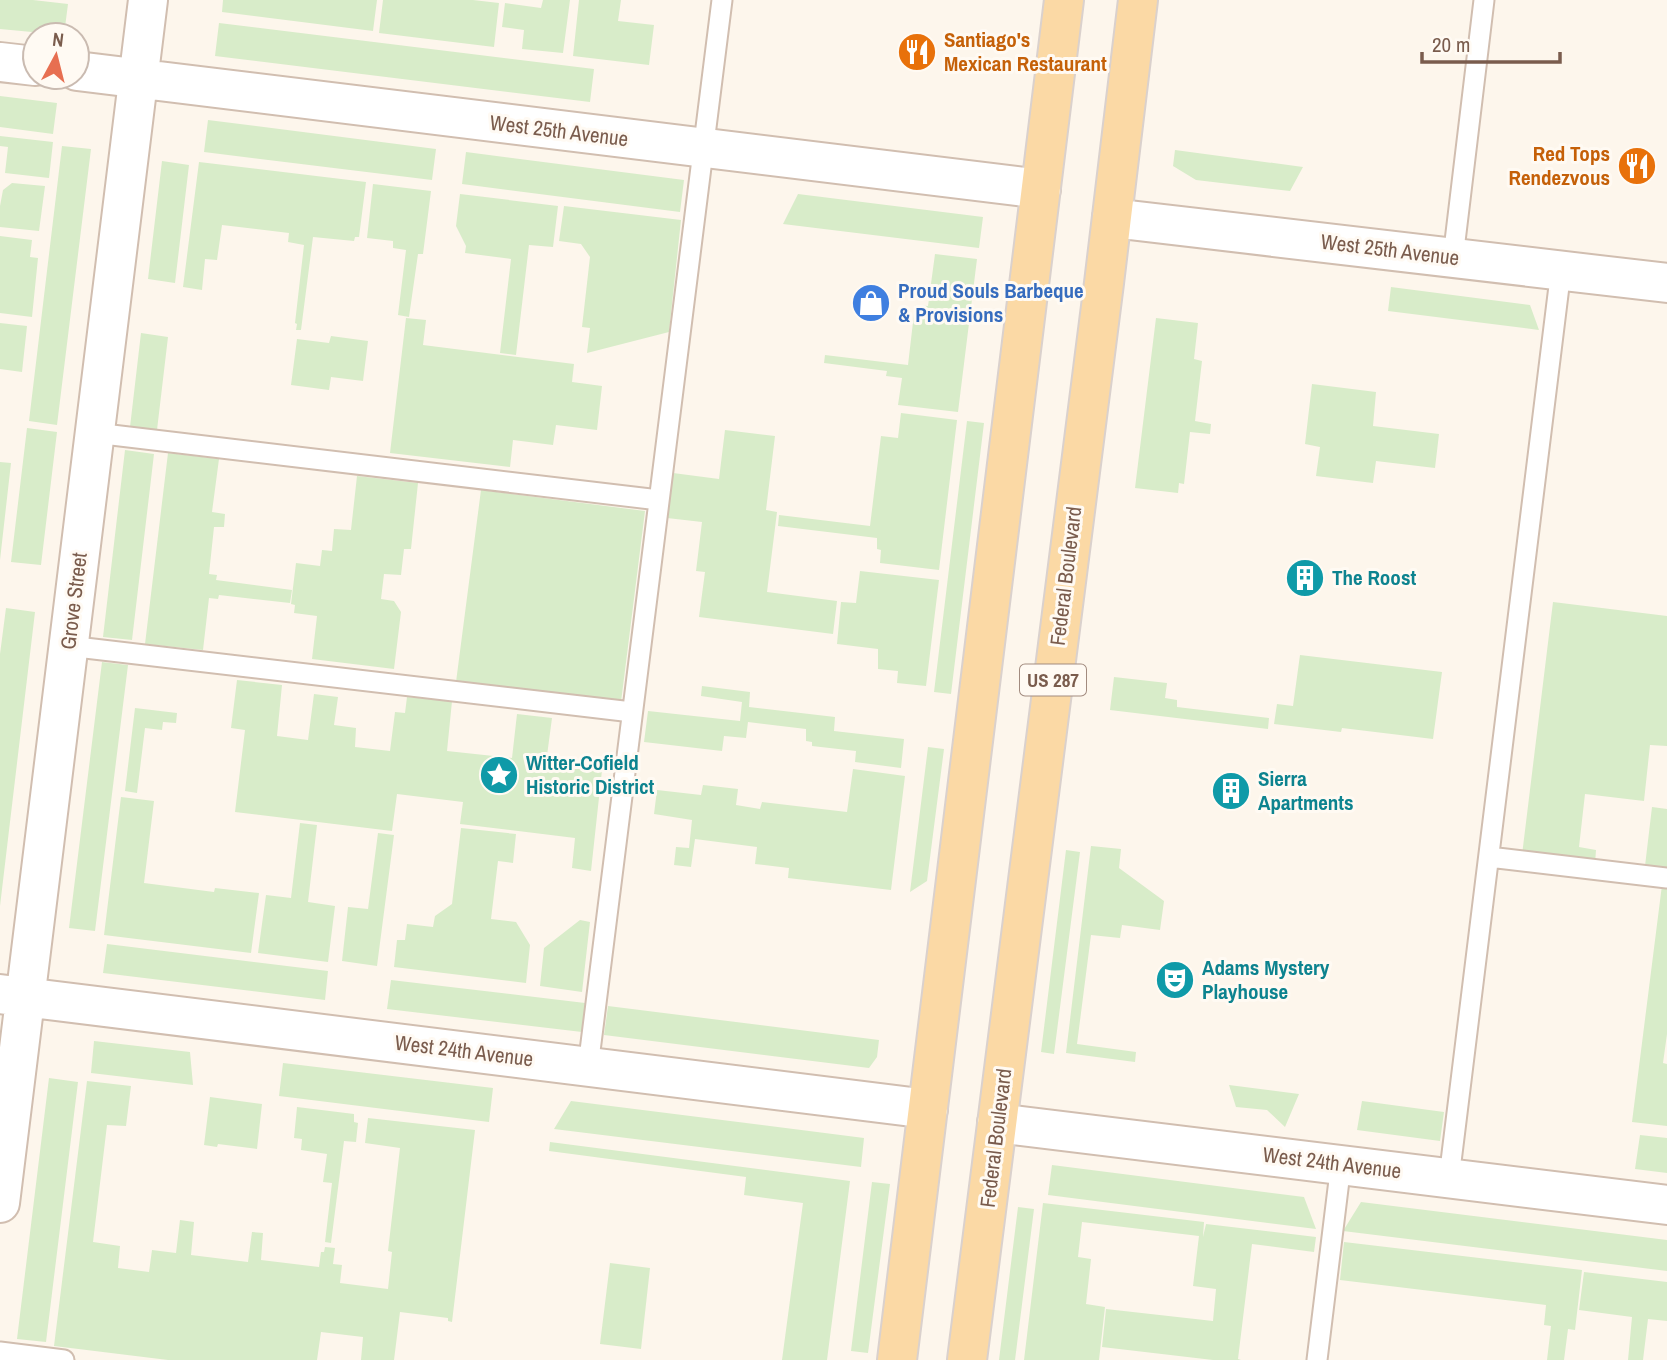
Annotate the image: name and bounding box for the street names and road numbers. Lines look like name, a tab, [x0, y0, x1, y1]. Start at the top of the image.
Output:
street label: West 25th Avenue	[488, 108, 630, 153]
street label: West 25th Avenue	[1319, 227, 1461, 272]
street label: Federal Boulevard	[1043, 505, 1088, 647]
street label: Grove Street	[53, 551, 94, 651]
road number: US 287	[1020, 664, 1086, 695]
street label: West 24th Avenue	[393, 1028, 535, 1073]
street label: Federal Boulevard	[973, 1067, 1018, 1209]
street label: West 24th Avenue	[1261, 1140, 1403, 1185]

